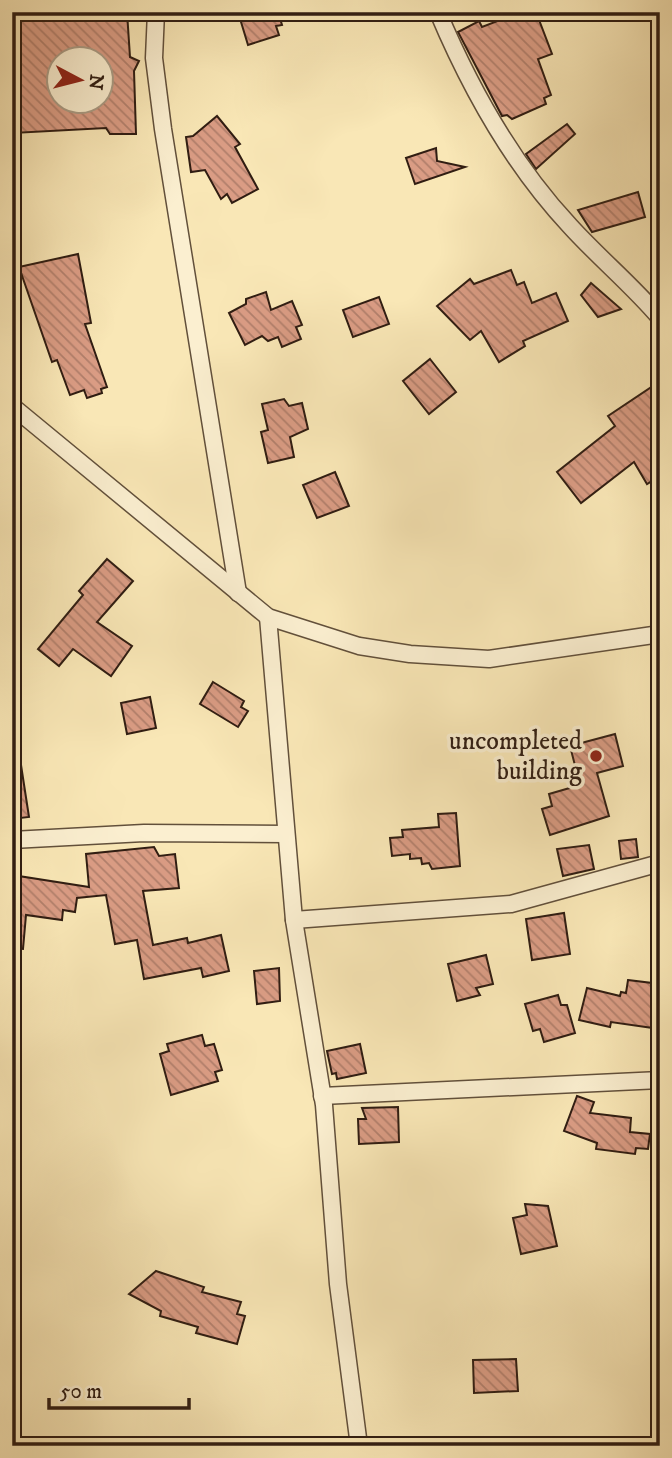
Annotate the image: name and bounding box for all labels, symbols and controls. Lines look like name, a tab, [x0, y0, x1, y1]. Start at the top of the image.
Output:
north arrow	[46, 46, 116, 116]
text: N	[83, 73, 108, 91]
place label: uncompleted building	[449, 725, 582, 788]
marker: uncompleted building	[588, 748, 604, 764]
scale bar	[49, 1367, 189, 1411]
text: 50 m	[60, 1379, 102, 1405]

